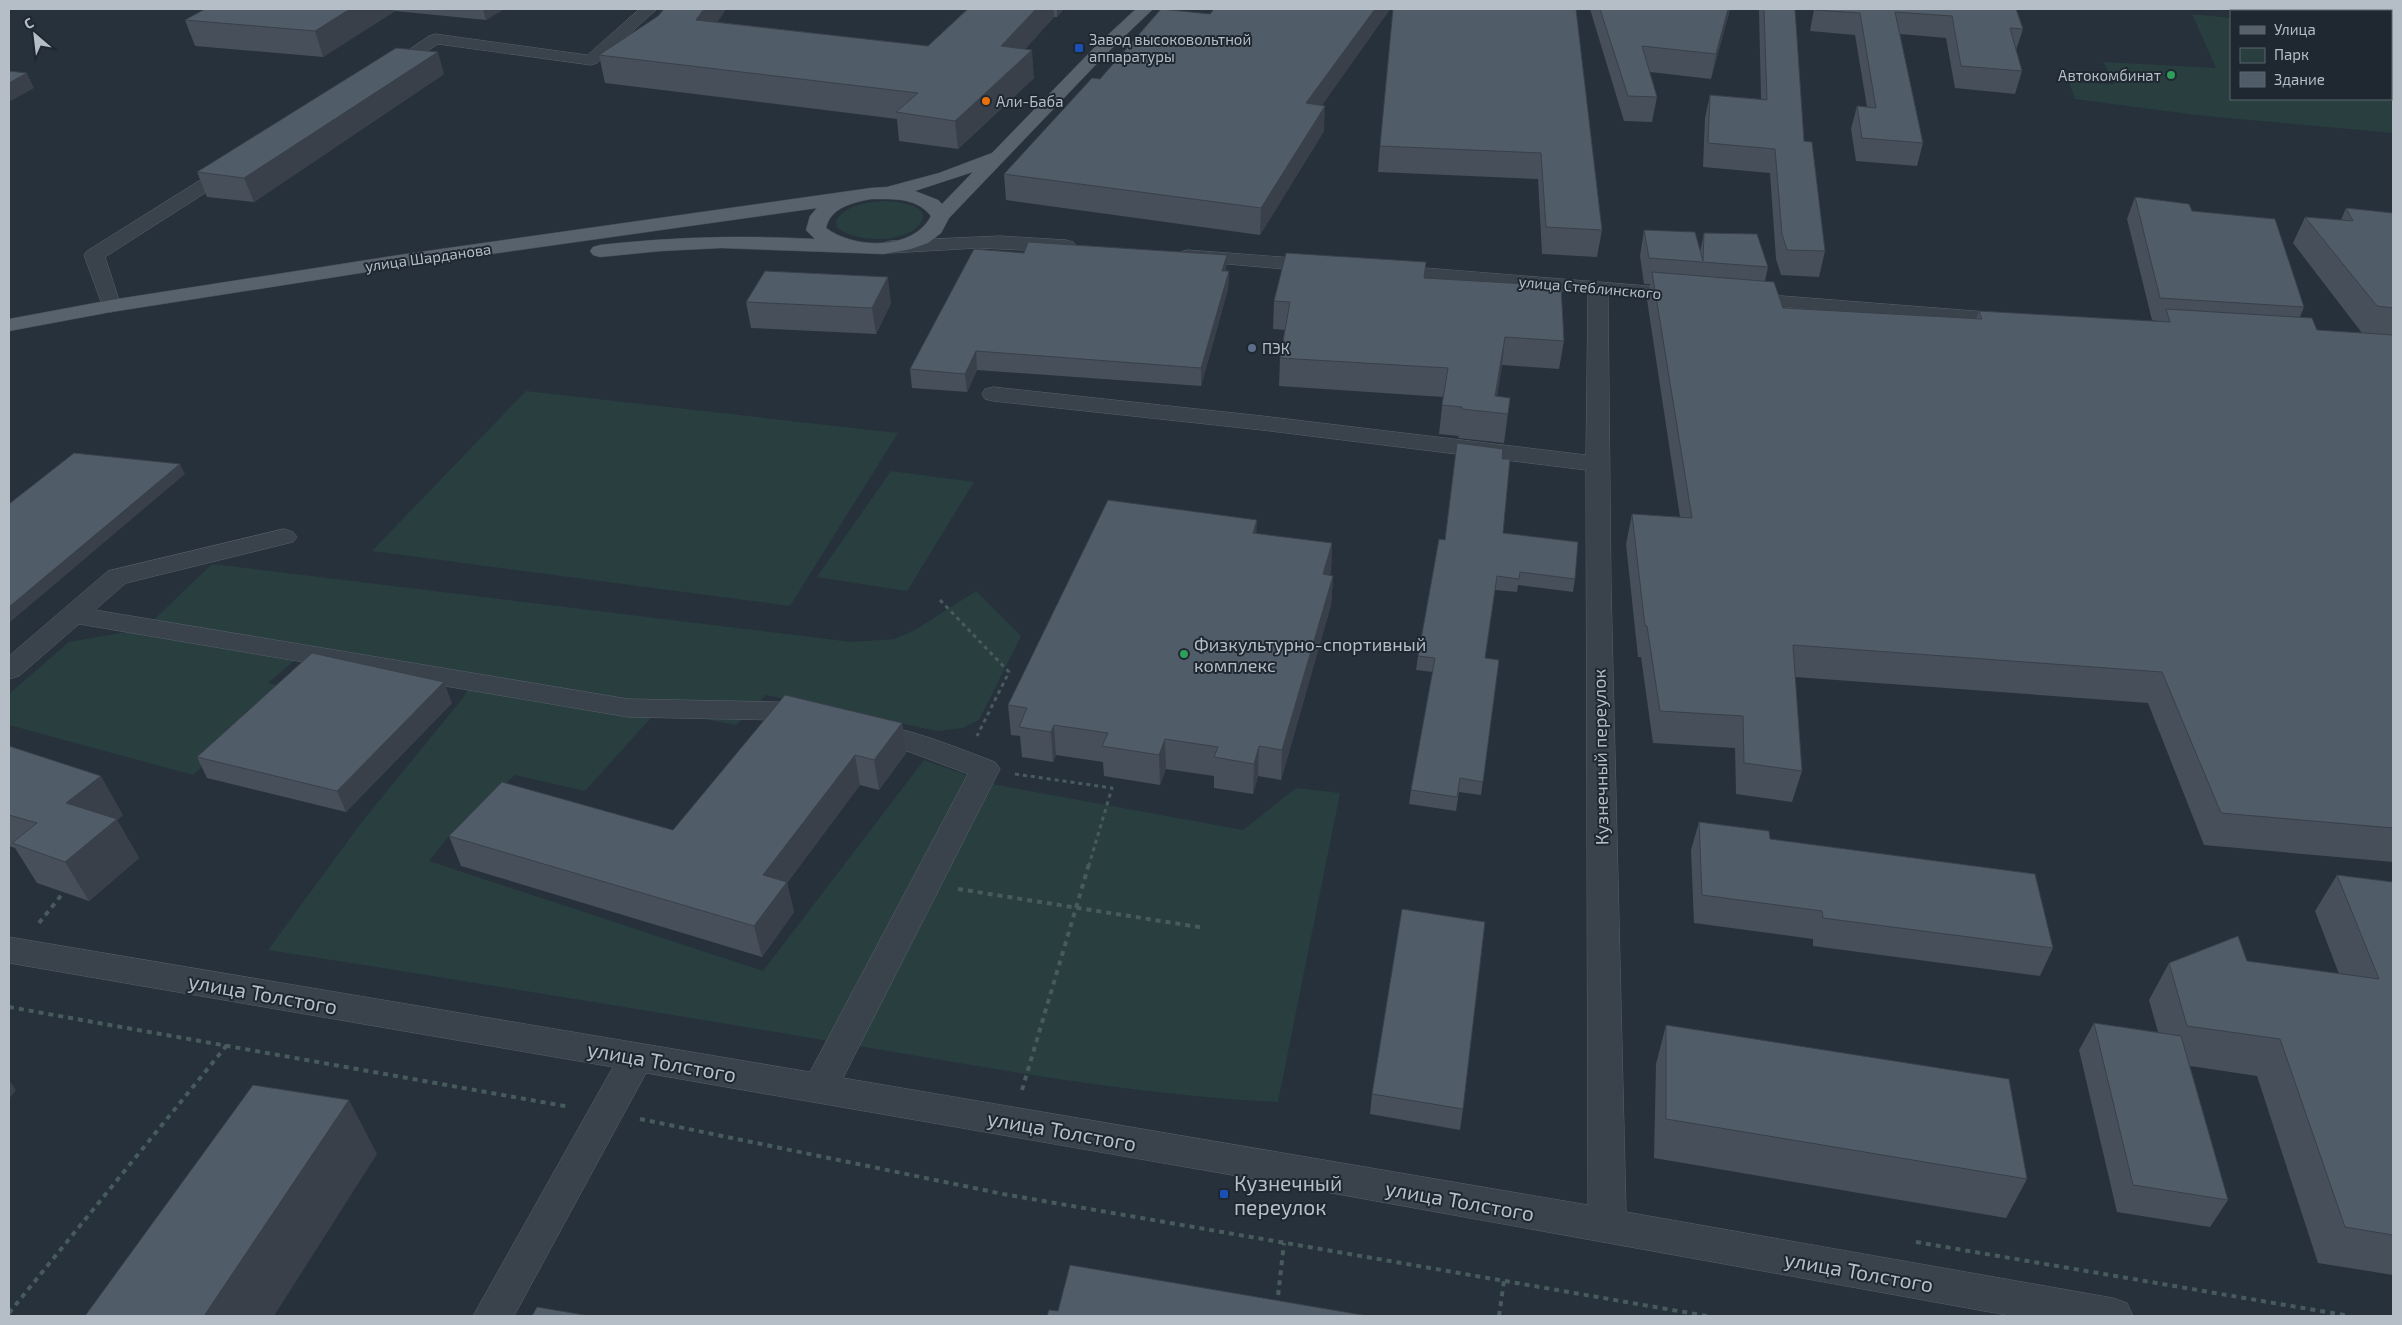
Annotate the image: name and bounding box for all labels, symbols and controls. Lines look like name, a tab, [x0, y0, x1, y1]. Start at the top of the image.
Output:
north arrow	[10, 10, 60, 60]
legend	[2230, 10, 2392, 100]
text: С	[21, 14, 36, 33]
text: Улица	[2274, 20, 2316, 38]
place label: Завод высоковольтной аппаратуры	[1089, 30, 1251, 66]
marker: Завод высоковольтной аппаратуры	[1073, 42, 1085, 54]
text: Парк	[2274, 45, 2309, 63]
place label: Автокомбинат	[2058, 66, 2161, 84]
marker: Автокомбинат	[2165, 69, 2177, 81]
text: Здание	[2274, 70, 2325, 88]
place label: Али-Баба	[996, 92, 1063, 110]
marker: Али-Баба	[980, 95, 992, 107]
street label: улица Шарданова	[364, 239, 492, 276]
street label: улица Стеблинского	[1518, 272, 1662, 303]
place label: ПЭК	[1262, 339, 1290, 357]
marker: ПЭК	[1246, 342, 1258, 354]
place label: Физкультурно-спортивный комплекс	[1194, 633, 1426, 676]
marker: Физкультурно-спортивный комплекс	[1178, 648, 1190, 660]
street label: Кузнечный переулок	[1587, 668, 1613, 845]
street label: улица Толстого	[186, 968, 339, 1019]
street label: улица Толстого	[585, 1036, 738, 1087]
street label: улица Толстого	[985, 1105, 1138, 1156]
place label: Кузнечный переулок	[1234, 1170, 1342, 1220]
street label: улица Толстого	[1383, 1175, 1536, 1226]
marker: Кузнечный переулок	[1218, 1188, 1230, 1200]
street label: улица Толстого	[1782, 1246, 1935, 1297]

